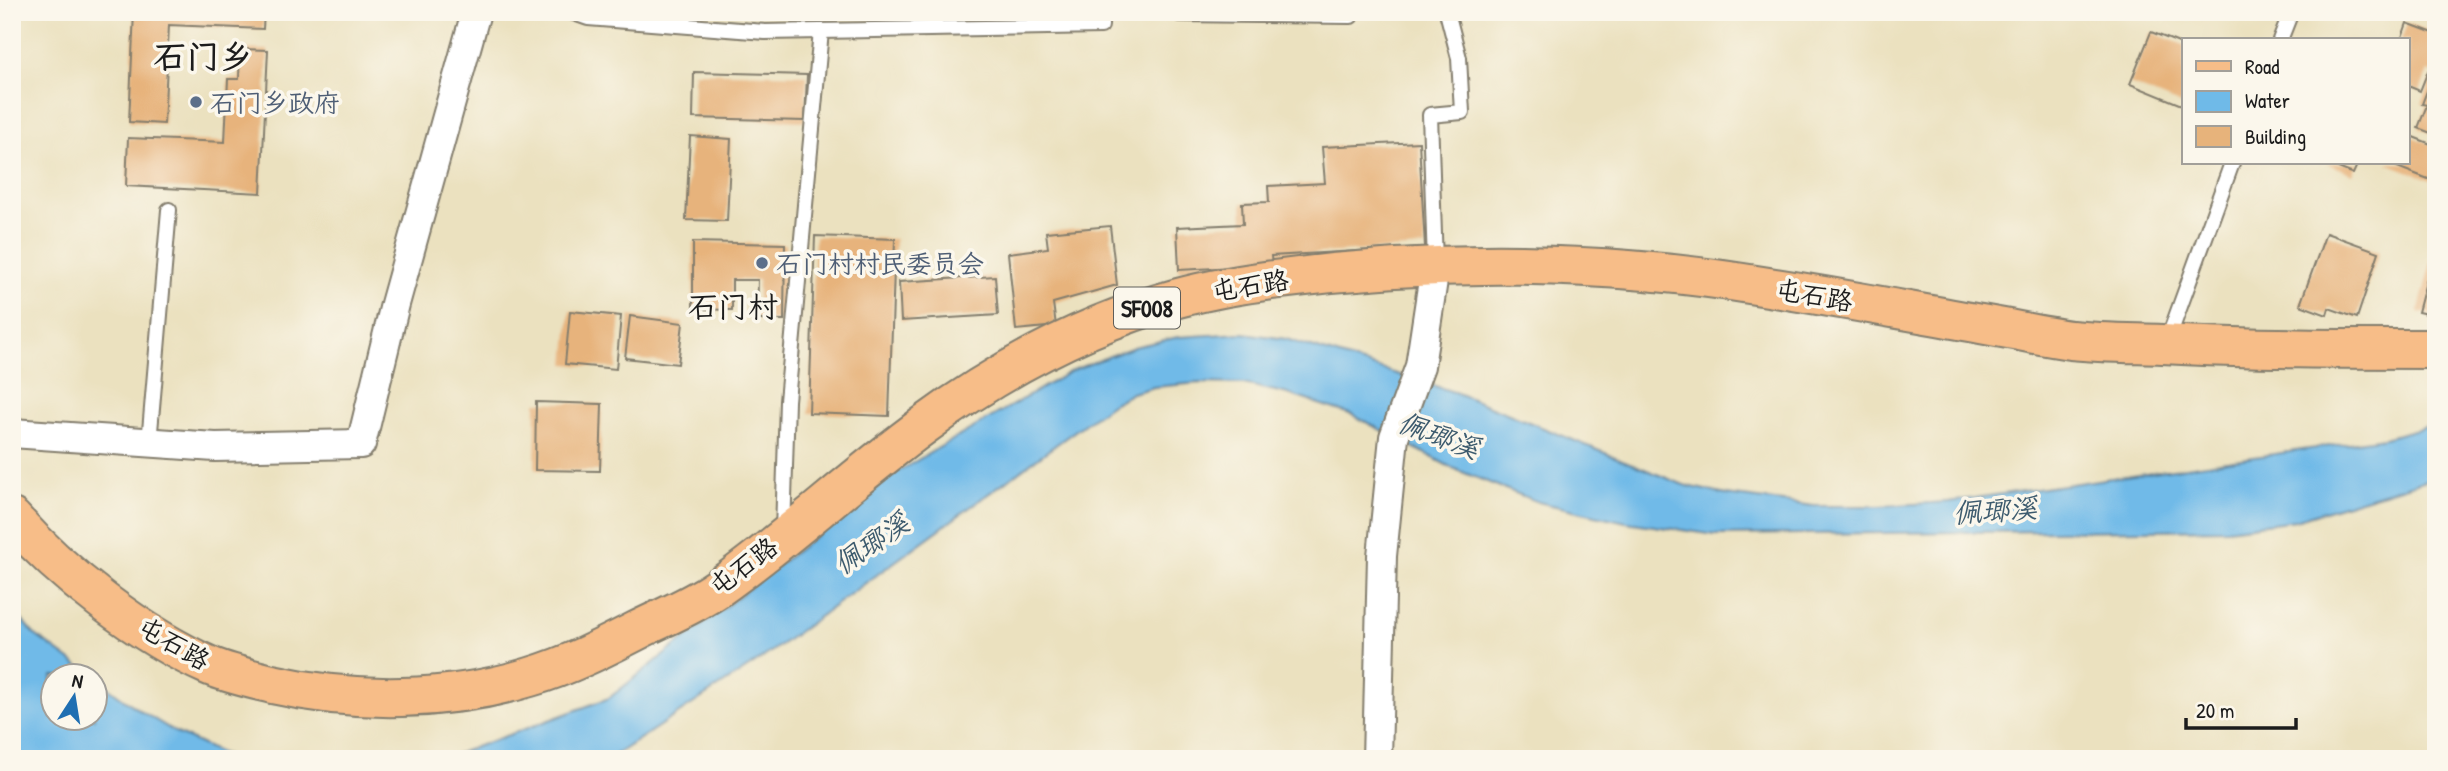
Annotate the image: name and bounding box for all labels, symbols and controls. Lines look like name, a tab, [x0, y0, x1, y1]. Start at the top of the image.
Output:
district label: 石门乡	[154, 34, 253, 78]
legend	[2182, 38, 2410, 164]
text: Road	[2245, 52, 2279, 81]
place label: 石门乡政府	[210, 85, 340, 120]
text: Water	[2245, 86, 2290, 115]
marker: 石门乡政府	[188, 94, 204, 110]
text: Building	[2245, 122, 2306, 151]
place label: 石门村村民委员会	[776, 246, 984, 281]
marker: 石门村村民委员会	[754, 255, 770, 271]
street label: 屯石路	[1209, 262, 1291, 308]
street label: 屯石路	[1773, 271, 1855, 319]
district label: 石门村	[688, 286, 778, 326]
road number: SF008	[1114, 288, 1180, 328]
water label: 佩瑯溪	[1393, 403, 1487, 468]
water label: 佩瑯溪	[1952, 488, 2040, 532]
water label: 佩瑯溪	[826, 502, 918, 583]
street label: 屯石路	[701, 529, 785, 603]
street label: 屯石路	[131, 608, 217, 678]
north arrow	[38, 662, 108, 732]
text: N	[70, 667, 85, 694]
scale bar	[2186, 687, 2296, 731]
text: 20 m	[2196, 696, 2234, 725]

